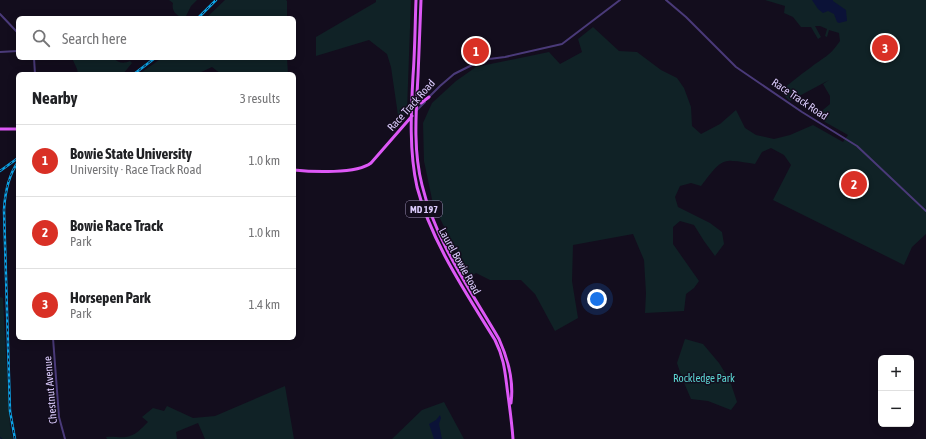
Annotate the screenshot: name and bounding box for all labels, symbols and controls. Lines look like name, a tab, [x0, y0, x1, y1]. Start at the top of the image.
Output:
search box	[16, 16, 296, 60]
icon: search	[30, 27, 52, 49]
text: Search here	[62, 30, 127, 47]
pin: 3	[872, 33, 898, 63]
pin: 1	[463, 36, 489, 66]
street label: Race Track Road	[770, 76, 830, 122]
street label: Race Track Road	[385, 77, 437, 133]
text: Nearby	[32, 88, 78, 108]
text: 3 results	[240, 91, 280, 106]
text: Bowie State University	[70, 145, 192, 162]
text: 1	[42, 153, 48, 168]
text: 1.0 km	[249, 153, 280, 168]
text: University · Race Track Road	[70, 162, 202, 177]
pin: 2	[841, 169, 867, 199]
road number: MD 197	[406, 201, 442, 217]
text: Bowie Race Track	[70, 217, 163, 234]
text: 2	[42, 225, 48, 240]
text: 1.0 km	[249, 225, 280, 240]
street label: Laurel Bowie Road	[437, 226, 483, 296]
text: Park	[70, 234, 92, 249]
text: Horsepen Park	[70, 289, 151, 306]
your location	[587, 289, 607, 309]
text: 3	[42, 297, 48, 312]
text: 1.4 km	[249, 297, 280, 312]
text: Park	[70, 306, 92, 321]
map controls	[878, 355, 914, 427]
button: +	[878, 355, 914, 391]
street label: Chestnut Avenue	[41, 356, 59, 424]
park label: Rockledge Park	[673, 372, 735, 384]
button: −	[878, 391, 914, 427]

